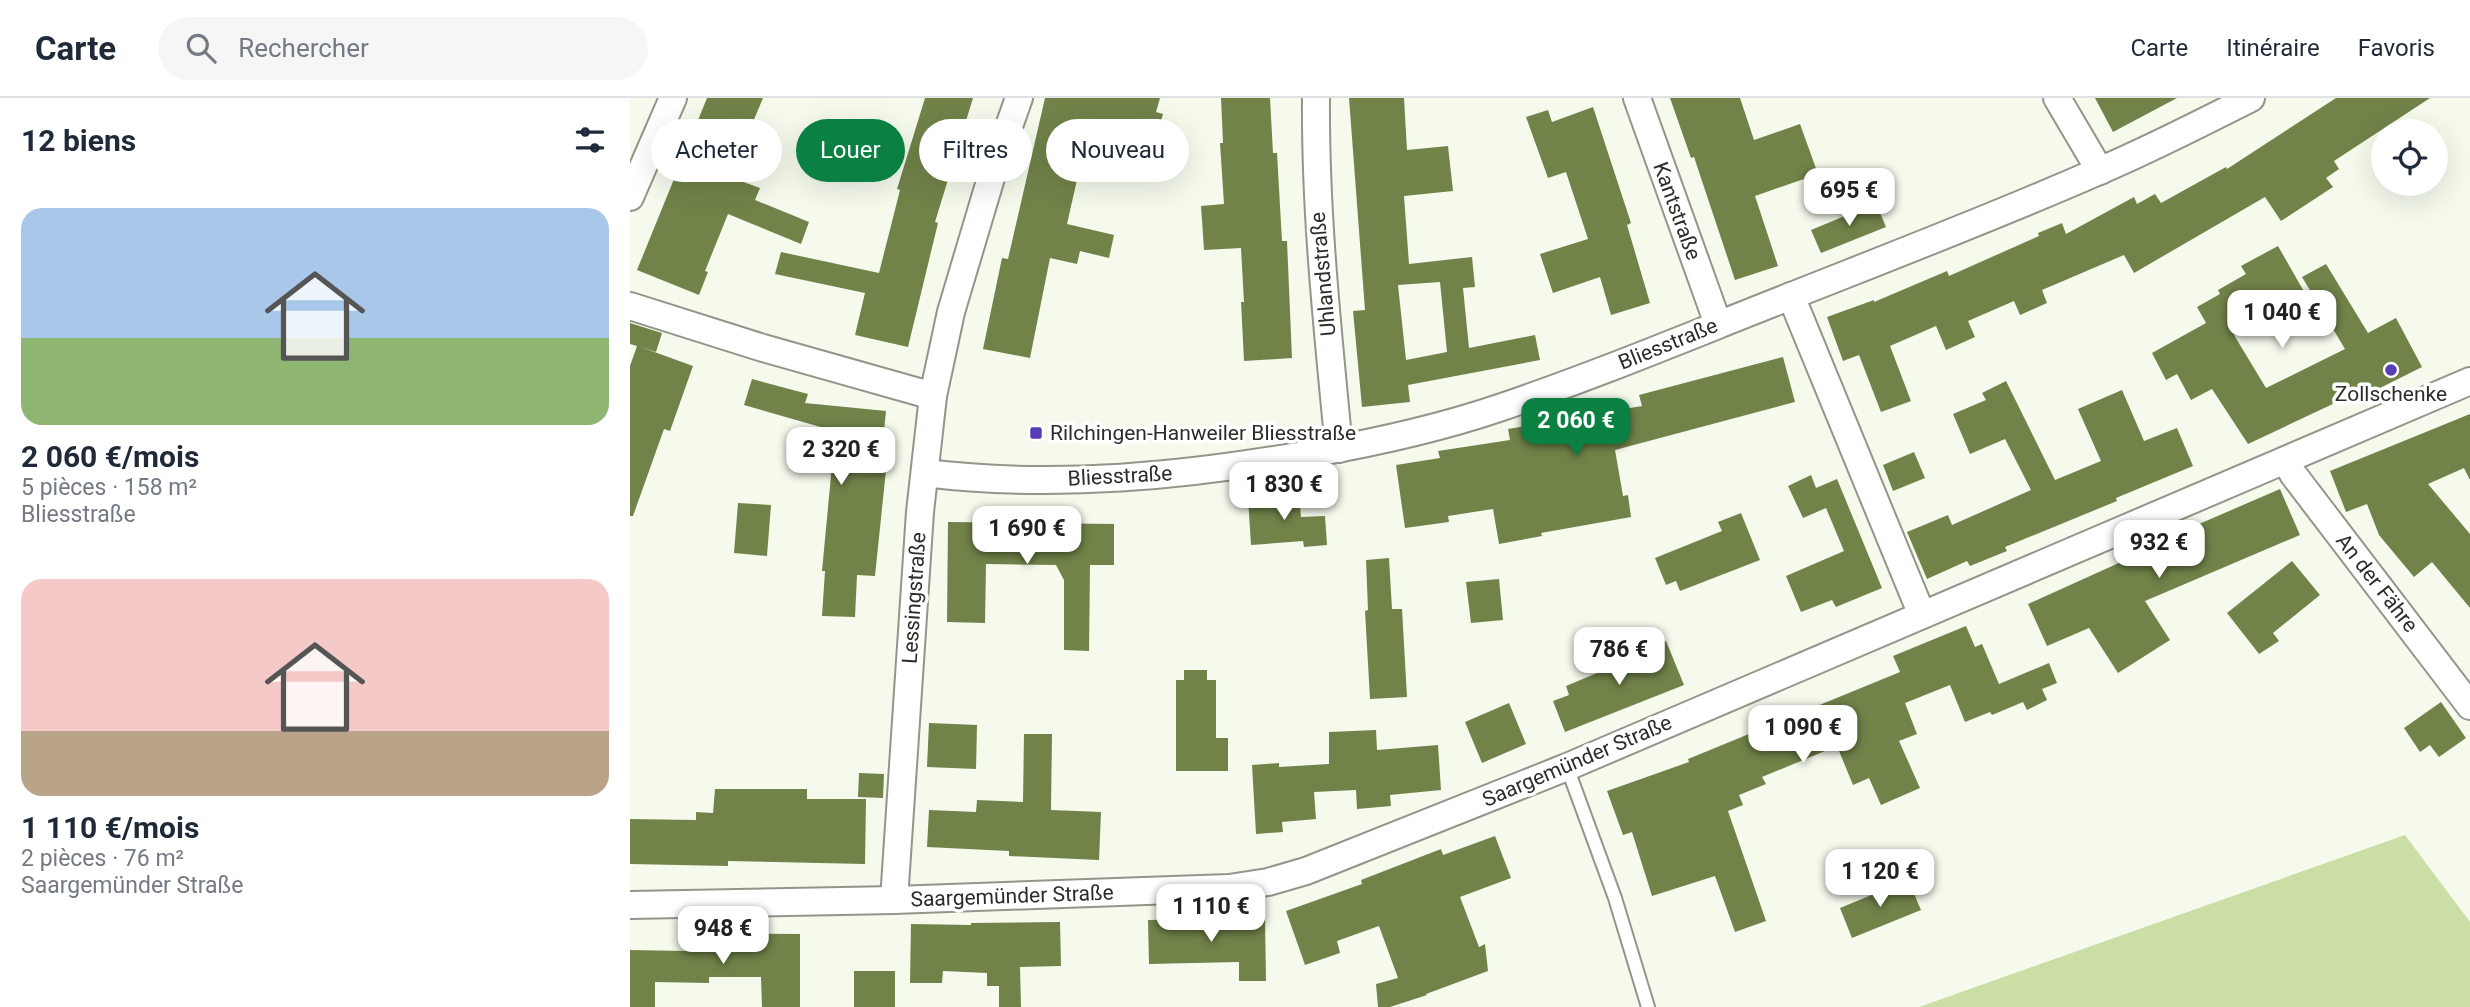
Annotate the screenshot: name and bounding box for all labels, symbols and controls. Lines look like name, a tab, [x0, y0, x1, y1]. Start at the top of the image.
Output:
search box	[158, 17, 648, 80]
text: Carte	[35, 29, 116, 68]
icon: search	[182, 29, 220, 67]
text: Rechercher	[238, 33, 369, 63]
text: Carte	[2130, 34, 2188, 62]
text: Itinéraire	[2226, 34, 2320, 62]
text: Favoris	[2358, 34, 2435, 62]
chip: Acheter	[651, 119, 782, 182]
chip: Louer	[796, 119, 905, 182]
chip: Filtres	[919, 119, 1032, 182]
chip: Nouveau	[1046, 119, 1189, 182]
map controls	[2371, 119, 2448, 196]
button: locate	[2371, 119, 2448, 196]
icon: filters	[571, 121, 609, 159]
text: 12 biens	[21, 123, 136, 158]
street label: Kantstraße	[1648, 159, 1706, 263]
pin: 695 €	[1800, 169, 1898, 228]
text: 695 €	[1820, 177, 1878, 204]
street label: Uhlandstraße	[1306, 211, 1340, 337]
icon: home	[252, 253, 378, 379]
pin: 1 040 €	[2217, 290, 2347, 350]
text: 1 040 €	[2243, 299, 2321, 326]
street label: Bliesstraße	[1615, 313, 1721, 375]
marker: Zollschenke	[2383, 362, 2399, 378]
place label: Zollschenke	[2335, 382, 2447, 406]
pin: 2 060 €	[1511, 398, 1641, 458]
text: 2 060 €	[1537, 407, 1615, 434]
place label: Rilchingen-Hanweiler Bliesstraße	[1050, 421, 1356, 445]
marker: Rilchingen-Hanweiler Bliesstraße	[1028, 425, 1044, 441]
pin: 2 320 €	[776, 428, 906, 487]
text: 2 320 €	[802, 436, 880, 463]
text: 2 060 €/mois	[21, 439, 199, 474]
street label: Bliesstraße	[1067, 461, 1173, 491]
pin: 1 830 €	[1219, 462, 1349, 522]
text: 1 830 €	[1245, 471, 1323, 498]
text: 5 pièces · 158 m²	[21, 474, 197, 501]
text: Bliesstraße	[21, 501, 136, 528]
pin: 1 690 €	[962, 506, 1092, 566]
text: 1 690 €	[988, 515, 1066, 542]
pin: 932 €	[2110, 520, 2208, 580]
text: 932 €	[2130, 529, 2188, 556]
street label: An der Fähre	[2331, 529, 2423, 637]
street label: Lessingstraße	[897, 531, 931, 665]
icon: home	[252, 624, 378, 750]
pin: 786 €	[1570, 628, 1668, 687]
text: 786 €	[1590, 636, 1648, 663]
pin: 1 090 €	[1738, 706, 1868, 765]
street label: Saargemünder Straße	[1479, 710, 1675, 812]
text: 1 090 €	[1764, 714, 1842, 741]
text: 1 110 €/mois	[21, 810, 199, 845]
text: 2 pièces · 76 m²	[21, 845, 184, 872]
pin: 1 120 €	[1815, 850, 1945, 909]
text: 1 120 €	[1841, 858, 1919, 885]
text: Saargemünder Straße	[21, 872, 244, 899]
street label: Saargemünder Straße	[910, 880, 1114, 912]
pin: 1 110 €	[1146, 884, 1276, 944]
text: 1 110 €	[1172, 893, 1250, 920]
pin: 948 €	[674, 906, 772, 966]
text: 948 €	[694, 915, 752, 942]

